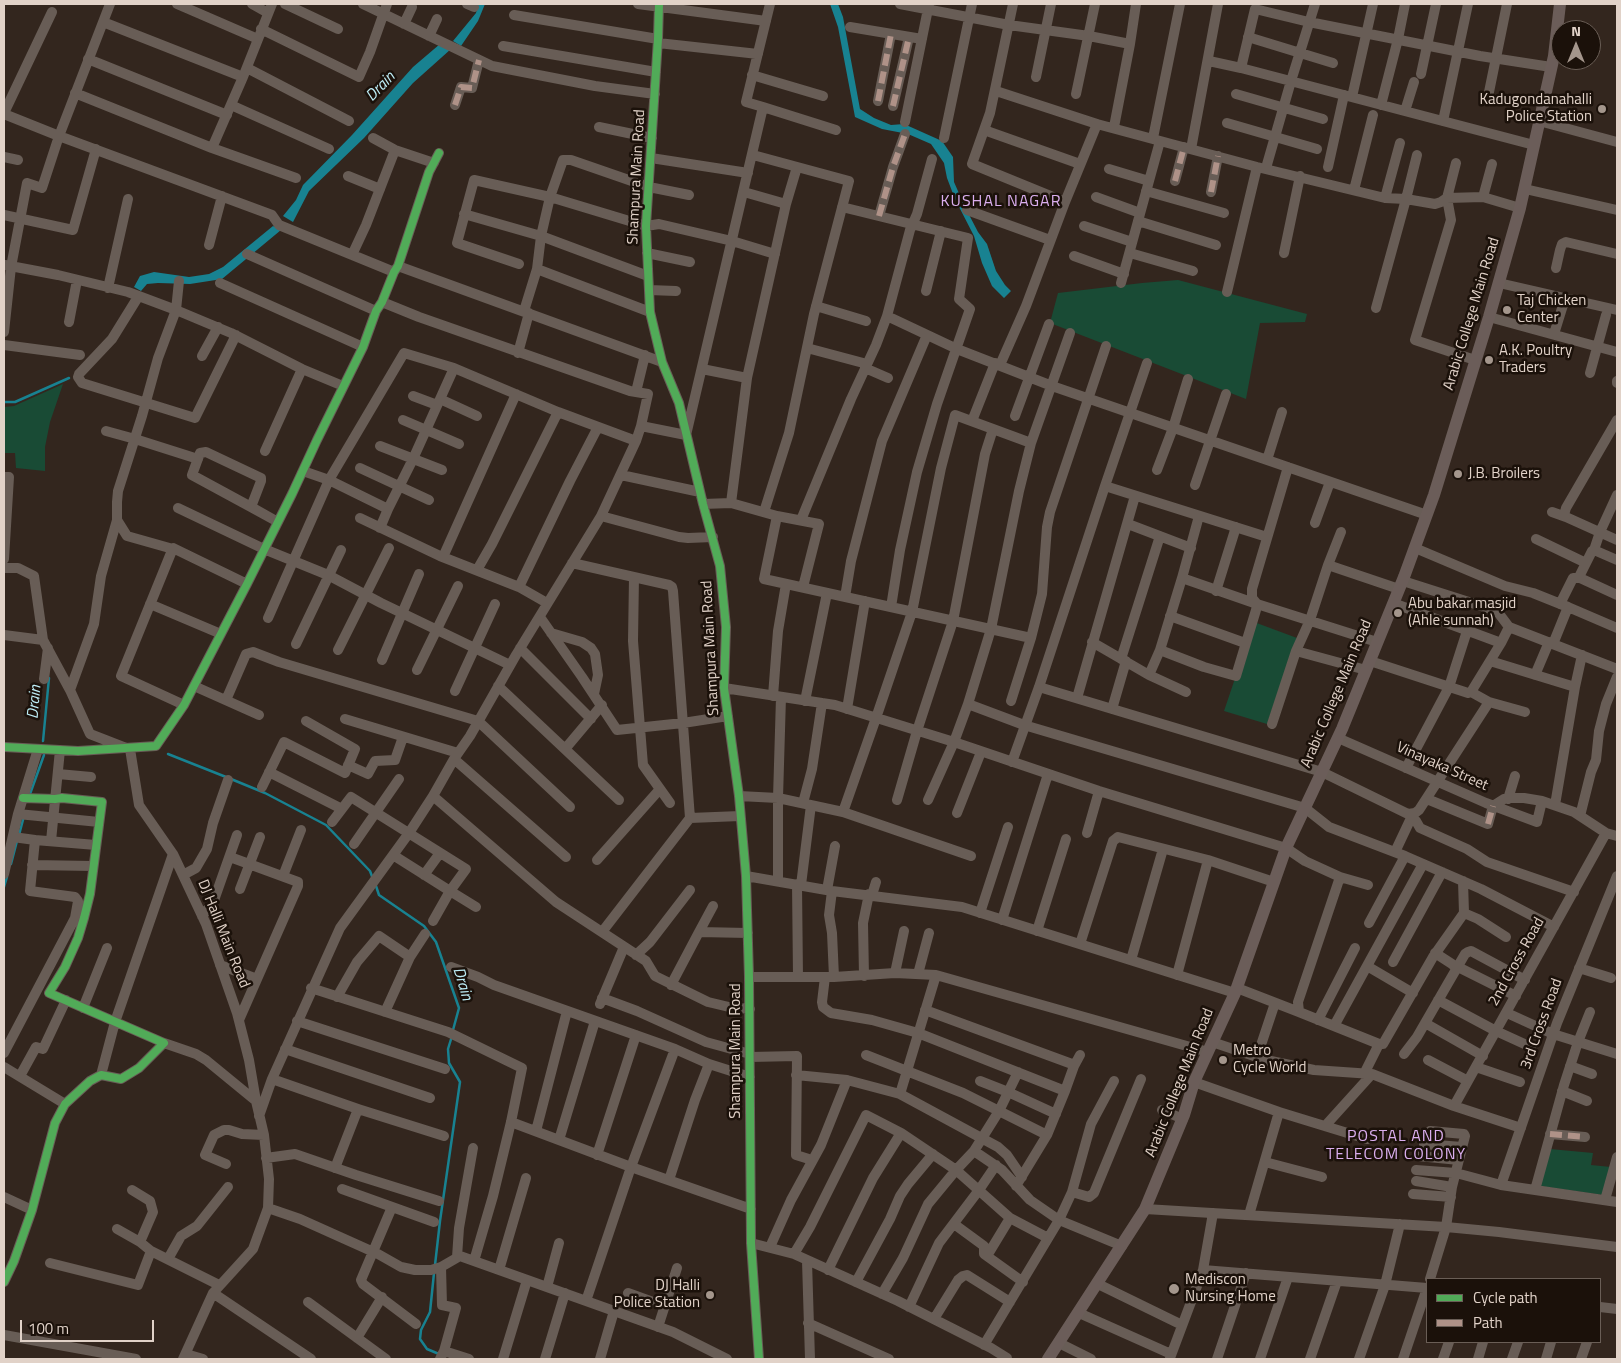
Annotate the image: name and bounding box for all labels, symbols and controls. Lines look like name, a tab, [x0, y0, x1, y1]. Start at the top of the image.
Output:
north arrow	[1551, 20, 1601, 70]
text: N	[1571, 20, 1581, 41]
water label: Drain	[362, 68, 400, 106]
place label: Kadugondanahalli Police Station	[1480, 91, 1592, 126]
marker: Kadugondanahalli Police Station	[1596, 103, 1608, 115]
street label: Shampura Main Road	[624, 109, 650, 245]
district label: KUSHAL NAGAR	[939, 192, 1063, 212]
street label: Arabic College Main Road	[1440, 235, 1504, 393]
place label: Taj Chicken Center	[1517, 292, 1586, 327]
marker: Taj Chicken Center	[1501, 304, 1513, 316]
place label: A.K. Poultry Traders	[1499, 342, 1572, 377]
marker: A.K. Poultry Traders	[1483, 354, 1495, 366]
place label: J.B. Broilers	[1468, 465, 1540, 483]
marker: J.B. Broilers	[1452, 468, 1464, 480]
street label: Shampura Main Road	[698, 580, 724, 716]
place label: Abu bakar masjid (Ahle sunnah)	[1408, 595, 1516, 630]
marker: Abu bakar masjid (Ahle sunnah)	[1392, 607, 1404, 619]
street label: Arabic College Main Road	[1298, 617, 1376, 771]
water label: Drain	[24, 684, 46, 720]
street label: Vinayaka Street	[1393, 739, 1491, 795]
street label: DJ Halli Main Road	[193, 877, 253, 991]
street label: 2nd Cross Road	[1485, 915, 1549, 1009]
water label: Drain	[448, 965, 476, 1003]
street label: 3rd Cross Road	[1517, 976, 1567, 1072]
street label: Shampura Main Road	[727, 983, 745, 1119]
street label: Arabic College Main Road	[1142, 1006, 1218, 1160]
place label: Metro Cycle World	[1233, 1042, 1306, 1077]
marker: Metro Cycle World	[1217, 1054, 1229, 1066]
district label: POSTAL AND TELECOM COLONY	[1324, 1127, 1468, 1165]
place label: Mediscon Nursing Home	[1185, 1271, 1276, 1306]
place label: DJ Halli Police Station	[614, 1277, 700, 1312]
legend	[1426, 1278, 1601, 1343]
marker: Mediscon Nursing Home	[1167, 1282, 1181, 1296]
text: Cycle path	[1473, 1286, 1538, 1309]
marker: DJ Halli Police Station	[704, 1289, 716, 1301]
scale bar	[22, 1310, 156, 1342]
text: Path	[1473, 1311, 1503, 1334]
text: 100 m	[28, 1317, 69, 1340]

